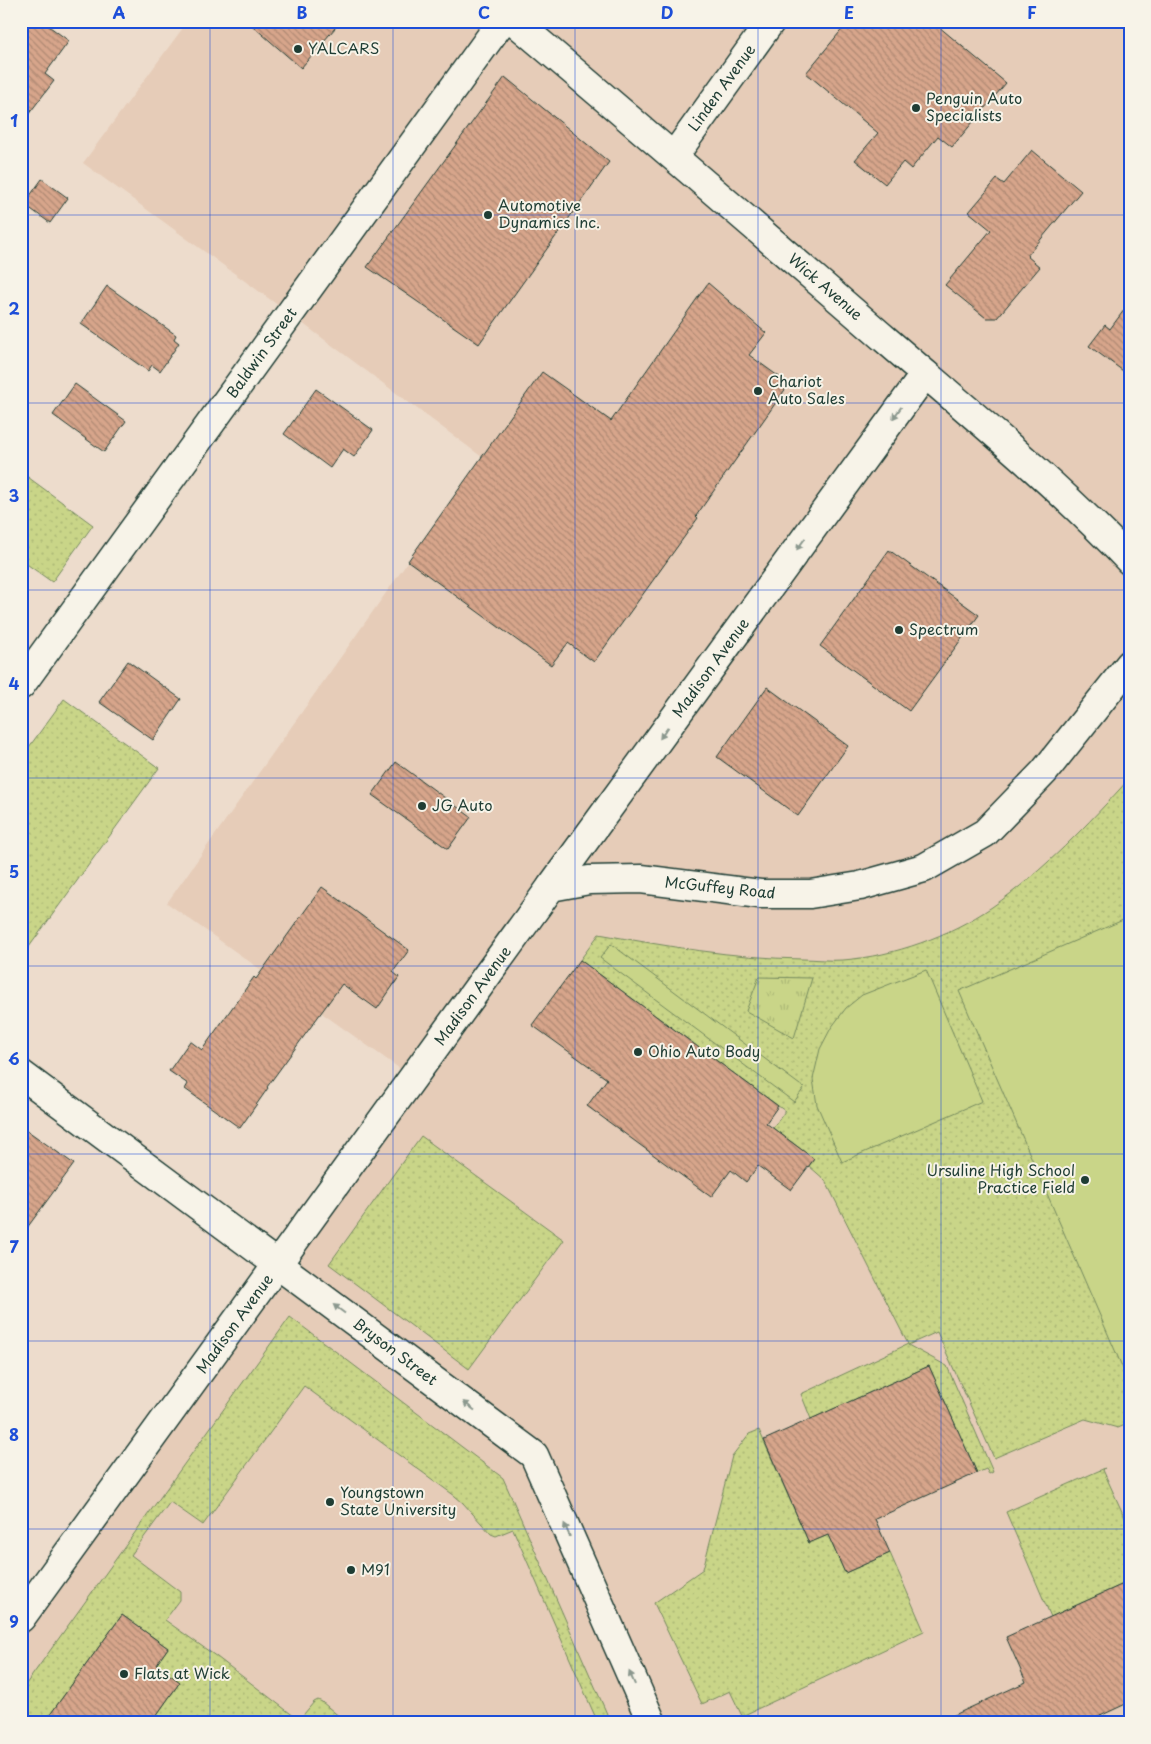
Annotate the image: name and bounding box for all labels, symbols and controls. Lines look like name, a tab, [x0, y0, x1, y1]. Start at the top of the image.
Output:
text: A	[113, 0, 126, 24]
text: B	[297, 0, 308, 24]
text: C	[478, 0, 490, 24]
text: D	[661, 0, 673, 24]
text: E	[844, 0, 854, 24]
text: F	[1027, 0, 1037, 24]
place label: YALCARS	[308, 36, 379, 59]
street label: Linden Avenue	[681, 39, 760, 135]
marker: YALCARS	[292, 43, 304, 55]
place label: Penguin Auto Specialists	[926, 86, 1022, 126]
marker: Penguin Auto Specialists	[910, 102, 922, 114]
text: 1	[10, 108, 18, 132]
place label: Automotive Dynamics Inc.	[498, 193, 600, 233]
marker: Automotive Dynamics Inc.	[482, 209, 494, 221]
street label: Wick Avenue	[784, 247, 868, 325]
text: 2	[8, 296, 20, 320]
street label: Baldwin Street	[220, 302, 302, 402]
place label: Chariot Auto Sales	[768, 369, 845, 409]
marker: Chariot Auto Sales	[752, 385, 764, 397]
one-way arrow	[892, 406, 902, 420]
text: 3	[9, 483, 19, 507]
one-way arrow	[796, 538, 806, 551]
street label: Madison Avenue	[666, 613, 754, 722]
place label: Spectrum	[909, 617, 978, 640]
marker: Spectrum	[893, 624, 905, 636]
text: 4	[9, 671, 20, 695]
one-way arrow	[659, 726, 669, 739]
place label: JG Auto	[432, 793, 492, 816]
marker: JG Auto	[416, 800, 428, 812]
text: 5	[9, 859, 19, 883]
street label: McGuffey Road	[664, 869, 777, 904]
street label: Madison Avenue	[428, 941, 516, 1050]
place label: Ohio Auto Body	[648, 1039, 760, 1062]
text: 6	[8, 1046, 20, 1070]
marker: Ohio Auto Body	[632, 1046, 644, 1058]
place label: Ursuline High School Practice Field	[926, 1158, 1075, 1198]
marker: Ursuline High School Practice Field	[1079, 1174, 1091, 1186]
text: 7	[9, 1234, 19, 1258]
street label: Madison Avenue	[190, 1269, 278, 1378]
one-way arrow	[333, 1304, 346, 1315]
street label: Bryson Street	[349, 1311, 443, 1390]
one-way arrow	[463, 1401, 476, 1412]
text: 8	[9, 1422, 19, 1446]
place label: Youngstown State University	[340, 1480, 456, 1520]
marker: Youngstown State University	[324, 1496, 336, 1508]
one-way arrow	[562, 1523, 570, 1537]
place label: M91	[361, 1557, 390, 1580]
marker: M91	[345, 1564, 357, 1576]
text: 9	[9, 1609, 19, 1633]
place label: Flats at Wick	[134, 1661, 230, 1684]
marker: Flats at Wick	[118, 1668, 130, 1680]
one-way arrow	[628, 1671, 636, 1685]

